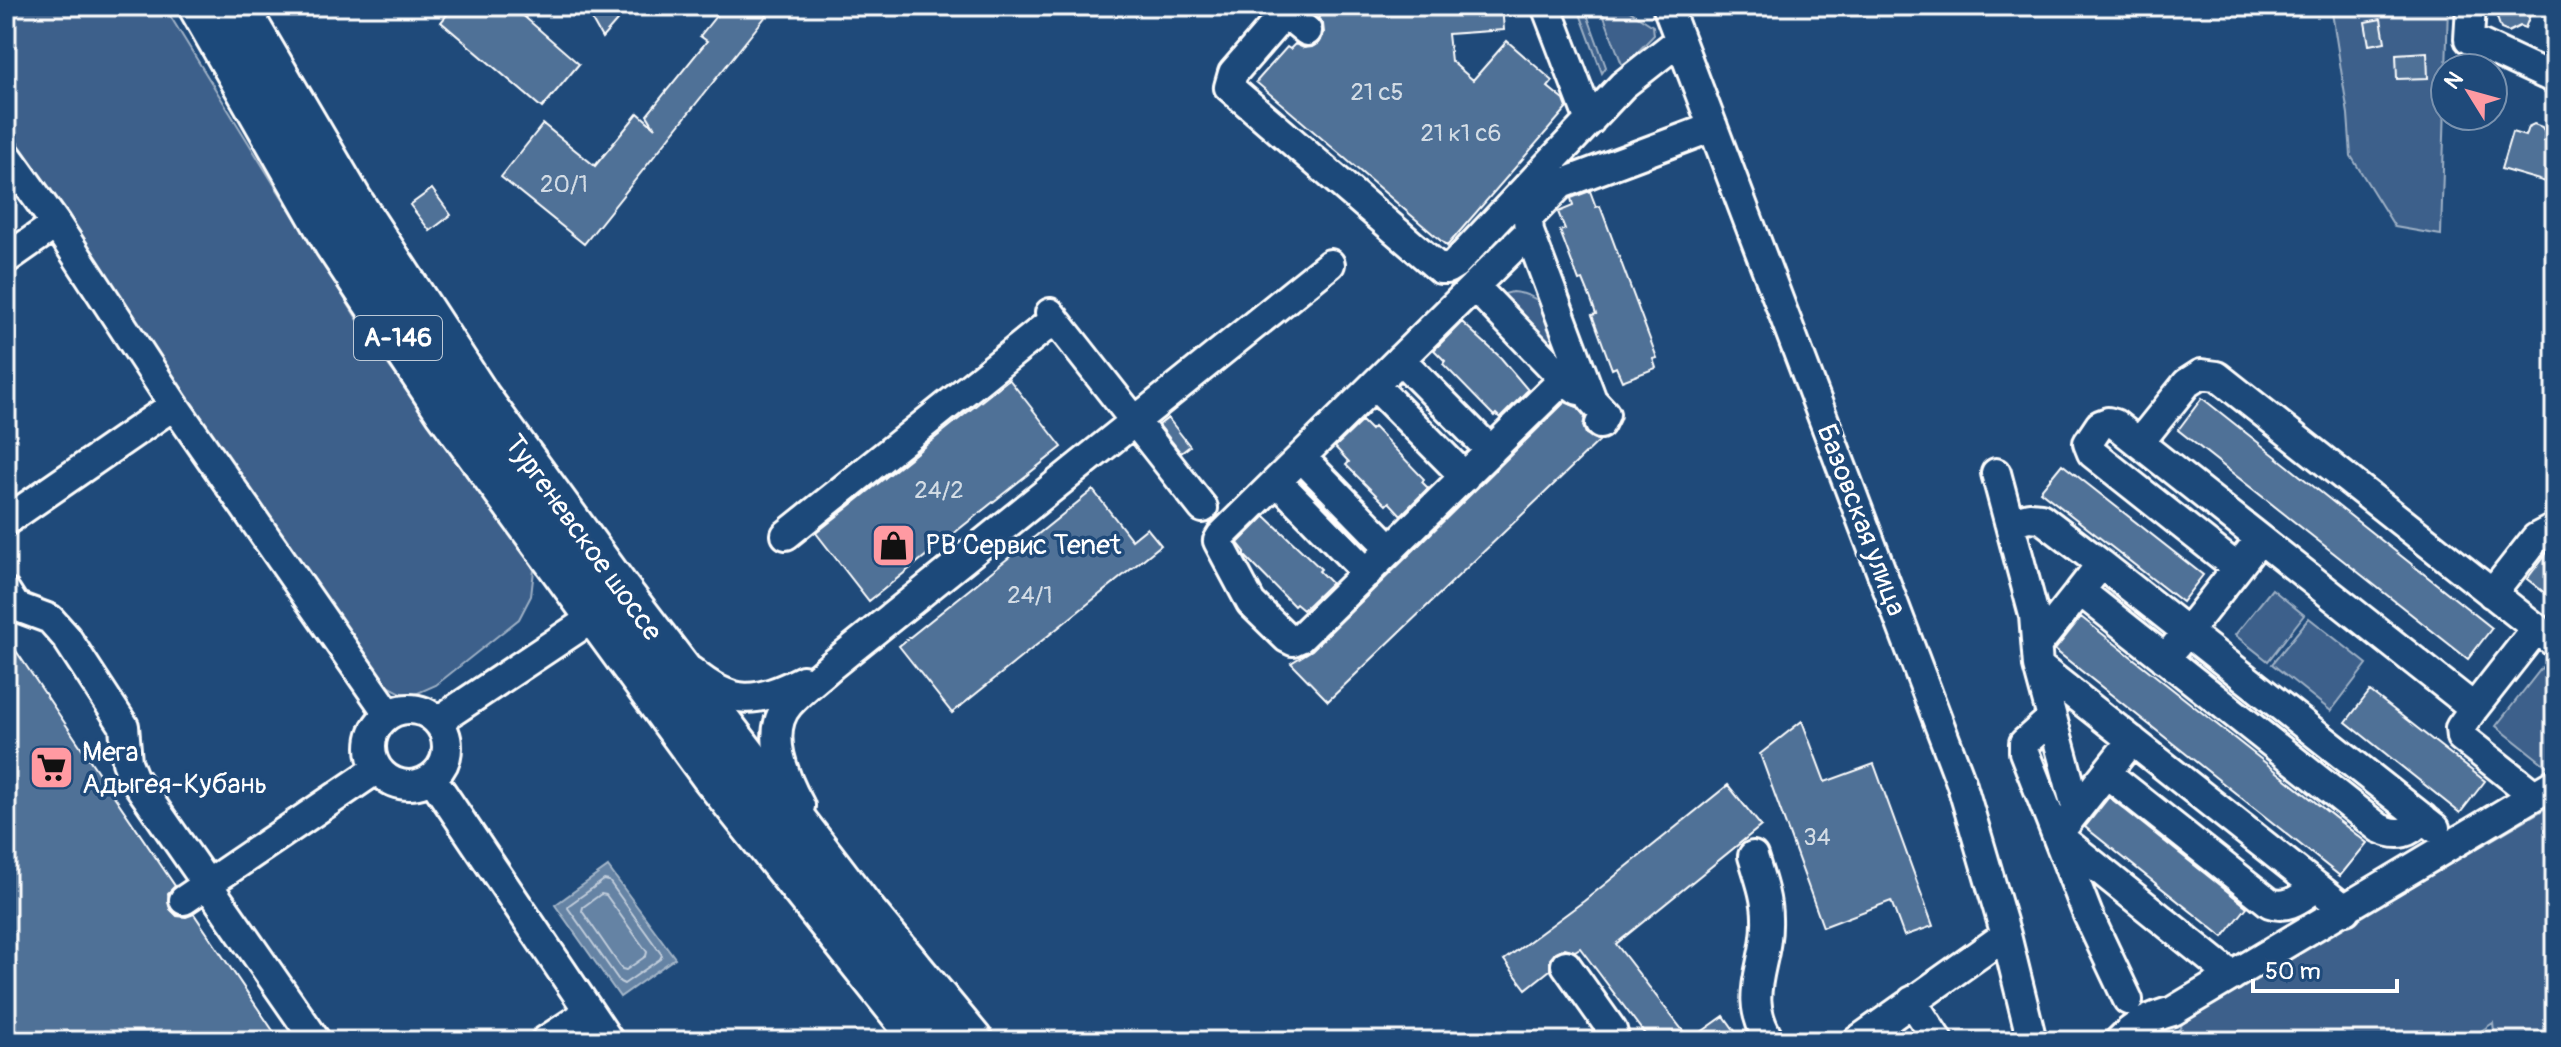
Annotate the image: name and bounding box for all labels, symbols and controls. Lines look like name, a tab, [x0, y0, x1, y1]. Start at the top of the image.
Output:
north arrow	[2429, 52, 2509, 132]
text: N	[2438, 66, 2470, 95]
house number: 21 с5	[1350, 78, 1404, 107]
house number: 21 к1 с6	[1420, 119, 1502, 148]
house number: 20/1	[540, 170, 588, 199]
road number: А-146	[354, 316, 442, 360]
street label: Базовская улица	[1808, 419, 1914, 621]
street label: Тургеневское шоссе	[496, 428, 670, 648]
house number: 24/2	[914, 476, 964, 505]
shop icon: PB Сервис Tenet	[870, 521, 918, 569]
place label: PB Сервис Tenet	[925, 528, 1122, 563]
house number: 24/1	[1007, 581, 1053, 610]
place label: Мега Адыгея-Кубань	[82, 735, 267, 802]
supermarket icon: Мега Адыгея-Кубань	[27, 744, 75, 792]
house number: 34	[1803, 823, 1831, 852]
scale bar	[2253, 943, 2397, 993]
text: 50 m	[2265, 957, 2321, 986]

